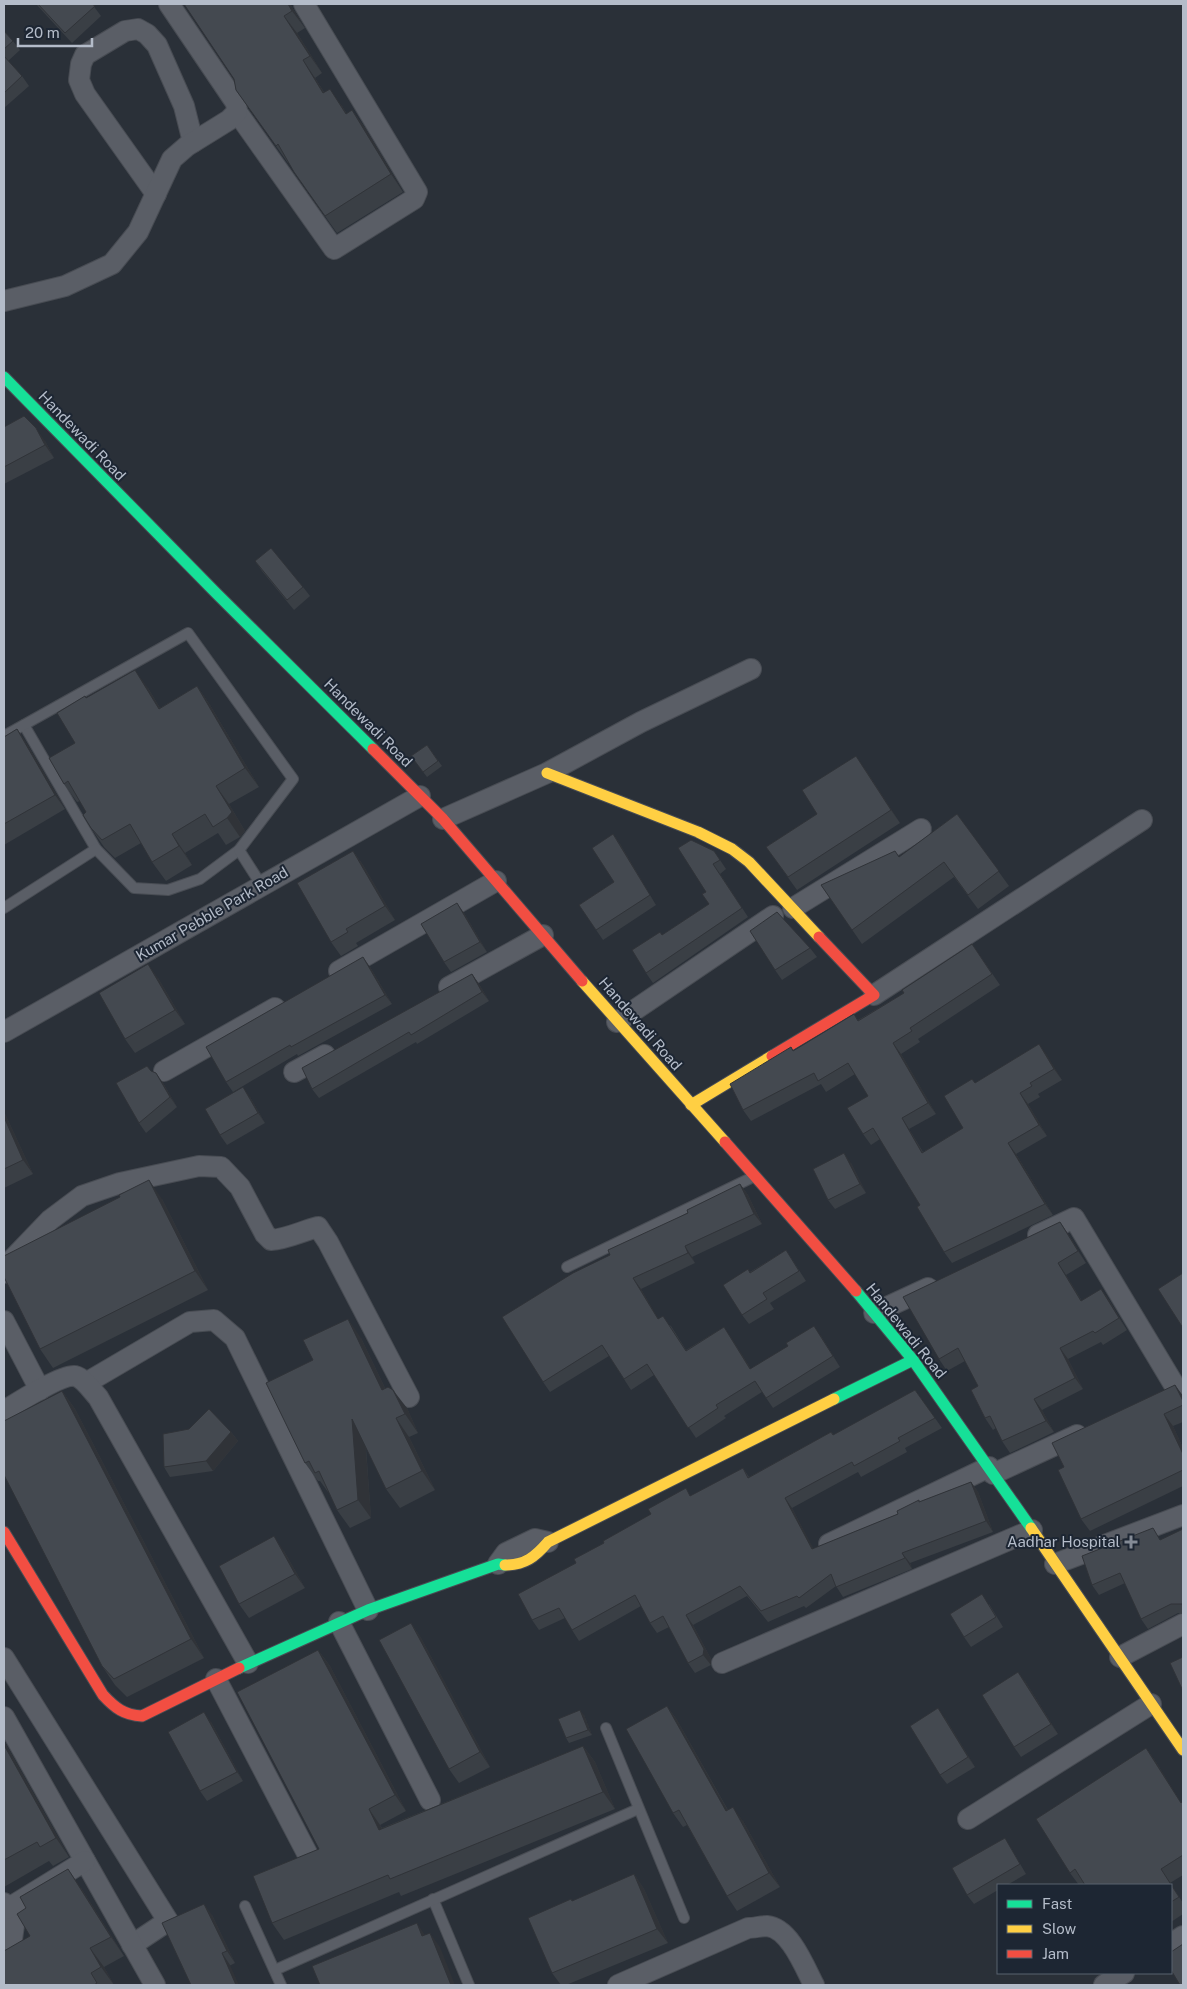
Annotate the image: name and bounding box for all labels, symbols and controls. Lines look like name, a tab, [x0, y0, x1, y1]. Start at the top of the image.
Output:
scale bar	[18, 15, 91, 47]
text: 20 m	[25, 24, 60, 41]
street label: Handewadi Road	[35, 387, 129, 484]
street label: Handewadi Road	[321, 675, 416, 770]
street label: Kumar Pebble Park Road	[133, 863, 291, 964]
street label: Handewadi Road	[595, 974, 685, 1074]
street label: Handewadi Road	[863, 1280, 950, 1382]
place label: Aadhar Hospital	[1007, 1533, 1120, 1550]
marker: Aadhar Hospital	[1124, 1535, 1138, 1549]
legend	[997, 1884, 1172, 1974]
text: Fast	[1042, 1895, 1072, 1912]
text: Slow	[1042, 1920, 1077, 1937]
text: Jam	[1042, 1945, 1069, 1962]

